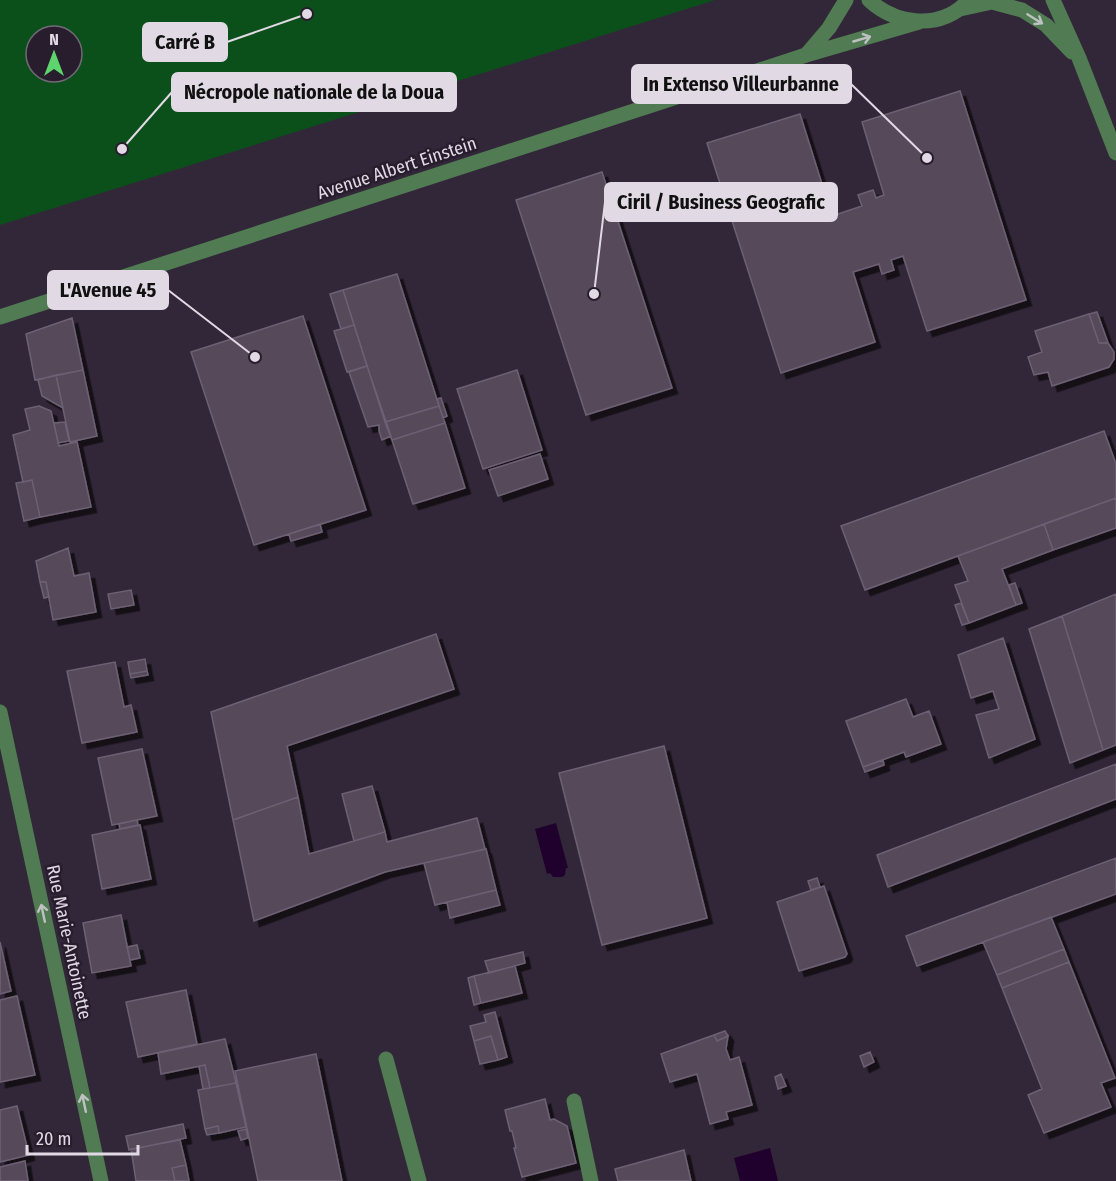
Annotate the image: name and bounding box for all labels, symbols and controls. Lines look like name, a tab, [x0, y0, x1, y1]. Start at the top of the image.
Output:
one-way arrow	[1026, 13, 1043, 25]
callout: Carré B	[143, 23, 227, 61]
north arrow	[24, 24, 84, 84]
text: N	[49, 30, 59, 49]
text: Carré B	[155, 30, 215, 54]
one-way arrow	[852, 33, 871, 44]
callout: In Extenso Villeurbanne	[632, 65, 851, 103]
text: In Extenso Villeurbanne	[643, 72, 839, 96]
callout: Nécropole nationale de la Doua	[172, 73, 456, 111]
text: Nécropole nationale de la Doua	[184, 80, 444, 104]
street label: Avenue Albert Einstein	[315, 132, 479, 204]
callout: Ciril / Business Geografic	[605, 183, 837, 221]
text: Ciril / Business Geografic	[617, 190, 825, 214]
callout: L'Avenue 45	[48, 271, 168, 309]
text: L'Avenue 45	[60, 278, 156, 302]
street label: Rue Marie-Antoinette	[42, 863, 96, 1021]
one-way arrow	[37, 903, 48, 923]
one-way arrow	[78, 1094, 89, 1114]
scale bar	[27, 1118, 138, 1156]
text: 20 m	[36, 1128, 71, 1150]

